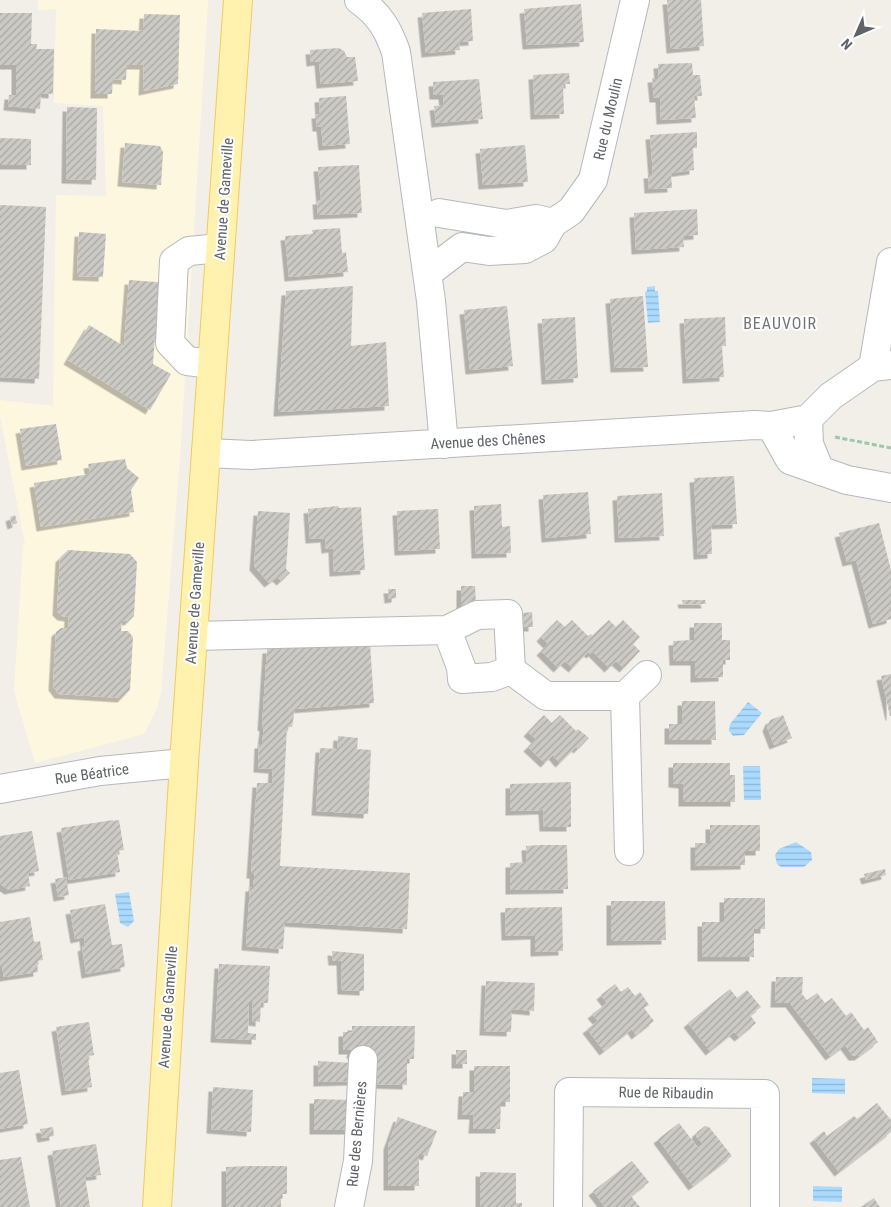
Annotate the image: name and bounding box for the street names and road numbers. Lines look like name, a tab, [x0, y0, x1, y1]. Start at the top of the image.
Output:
street label: Rue du Moulin	[590, 76, 626, 162]
street label: Avenue de Gameville	[211, 137, 237, 261]
street label: Avenue des Chênes	[430, 429, 546, 453]
street label: Avenue de Gameville	[182, 541, 208, 665]
street label: Rue Béatrice	[54, 760, 130, 788]
street label: Avenue de Gameville	[155, 945, 181, 1069]
street label: Rue des Bernières	[343, 1080, 371, 1188]
street label: Rue de Ribaudin	[618, 1083, 714, 1103]

